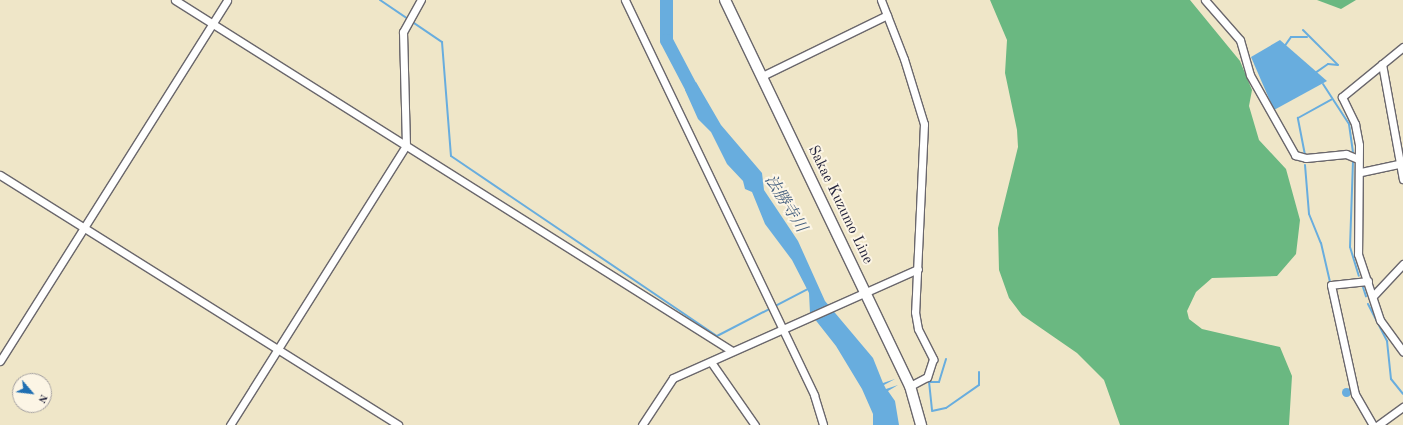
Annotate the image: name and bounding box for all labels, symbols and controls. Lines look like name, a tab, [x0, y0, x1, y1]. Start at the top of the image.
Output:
street label: Sakae Kuzumo Line	[803, 143, 877, 267]
water label: 法勝寺川	[760, 172, 810, 236]
north arrow	[12, 373, 52, 413]
text: N	[35, 392, 49, 405]

